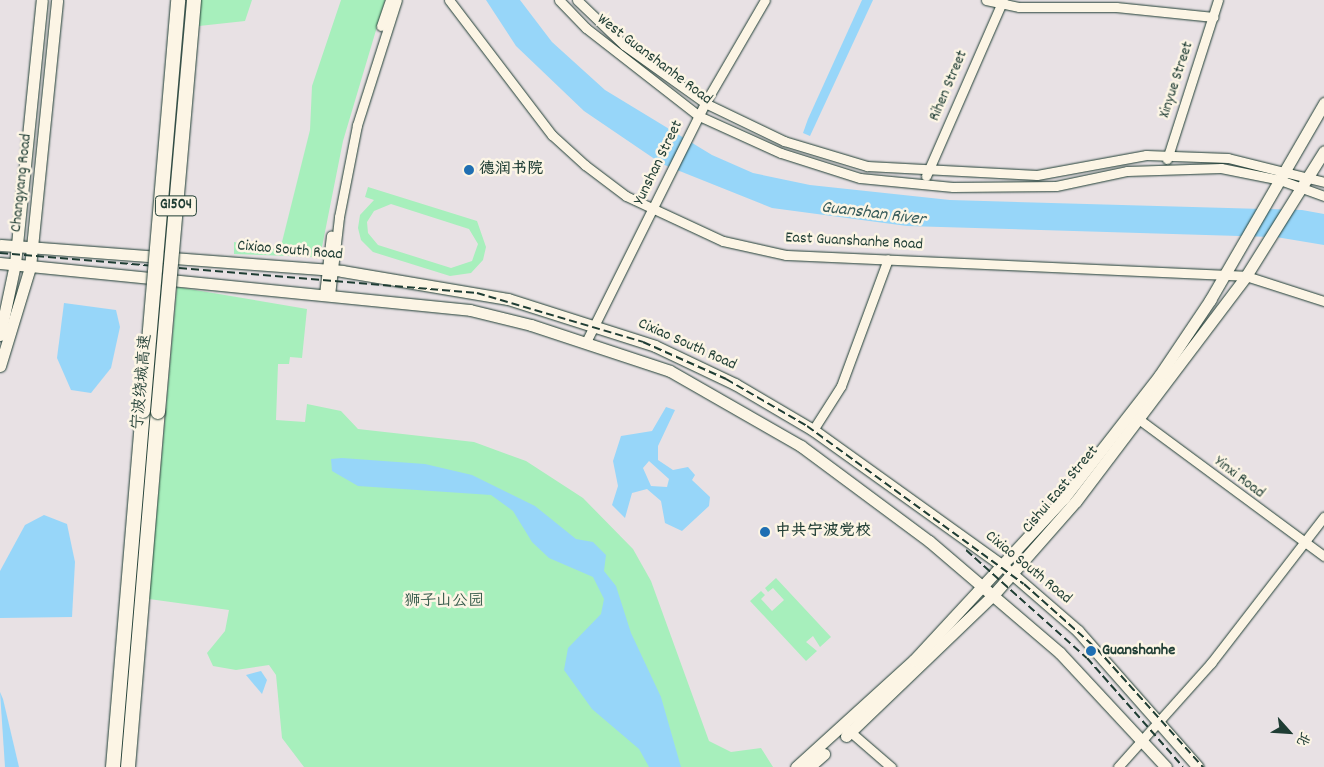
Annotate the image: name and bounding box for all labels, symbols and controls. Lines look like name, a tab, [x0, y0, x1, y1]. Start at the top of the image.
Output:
street label: West Guanshanhe Road	[593, 10, 715, 110]
street label: Xinyue Street	[1156, 40, 1198, 120]
street label: Rihen Street	[926, 48, 972, 124]
street label: Yunshan Street	[630, 118, 688, 208]
street label: Changyang Road	[7, 133, 37, 233]
place label: 德润书院	[479, 160, 543, 180]
marker: 德润书院	[463, 164, 475, 176]
road number: G1504	[155, 194, 197, 218]
water label: Guanshan River	[820, 198, 926, 232]
street label: East Guanshanhe Road	[785, 229, 923, 255]
street label: Cixiao South Road	[236, 237, 344, 265]
street label: Cixiao South Road	[635, 315, 739, 375]
street label: 宁波绕城高速	[129, 333, 157, 431]
street label: Cishui East Street	[1019, 442, 1103, 538]
street label: Yinxi Road	[1210, 453, 1268, 503]
place label: 中共宁波党校	[775, 522, 871, 542]
marker: 中共宁波党校	[759, 526, 771, 538]
street label: Cixiao South Road	[981, 527, 1075, 609]
park label: 狮子山公园	[404, 592, 484, 612]
place label: Guanshanhe	[1102, 641, 1175, 661]
marker: Guanshanhe	[1084, 644, 1098, 658]
north arrow	[1264, 707, 1314, 757]
text: 北	[1290, 728, 1315, 749]

